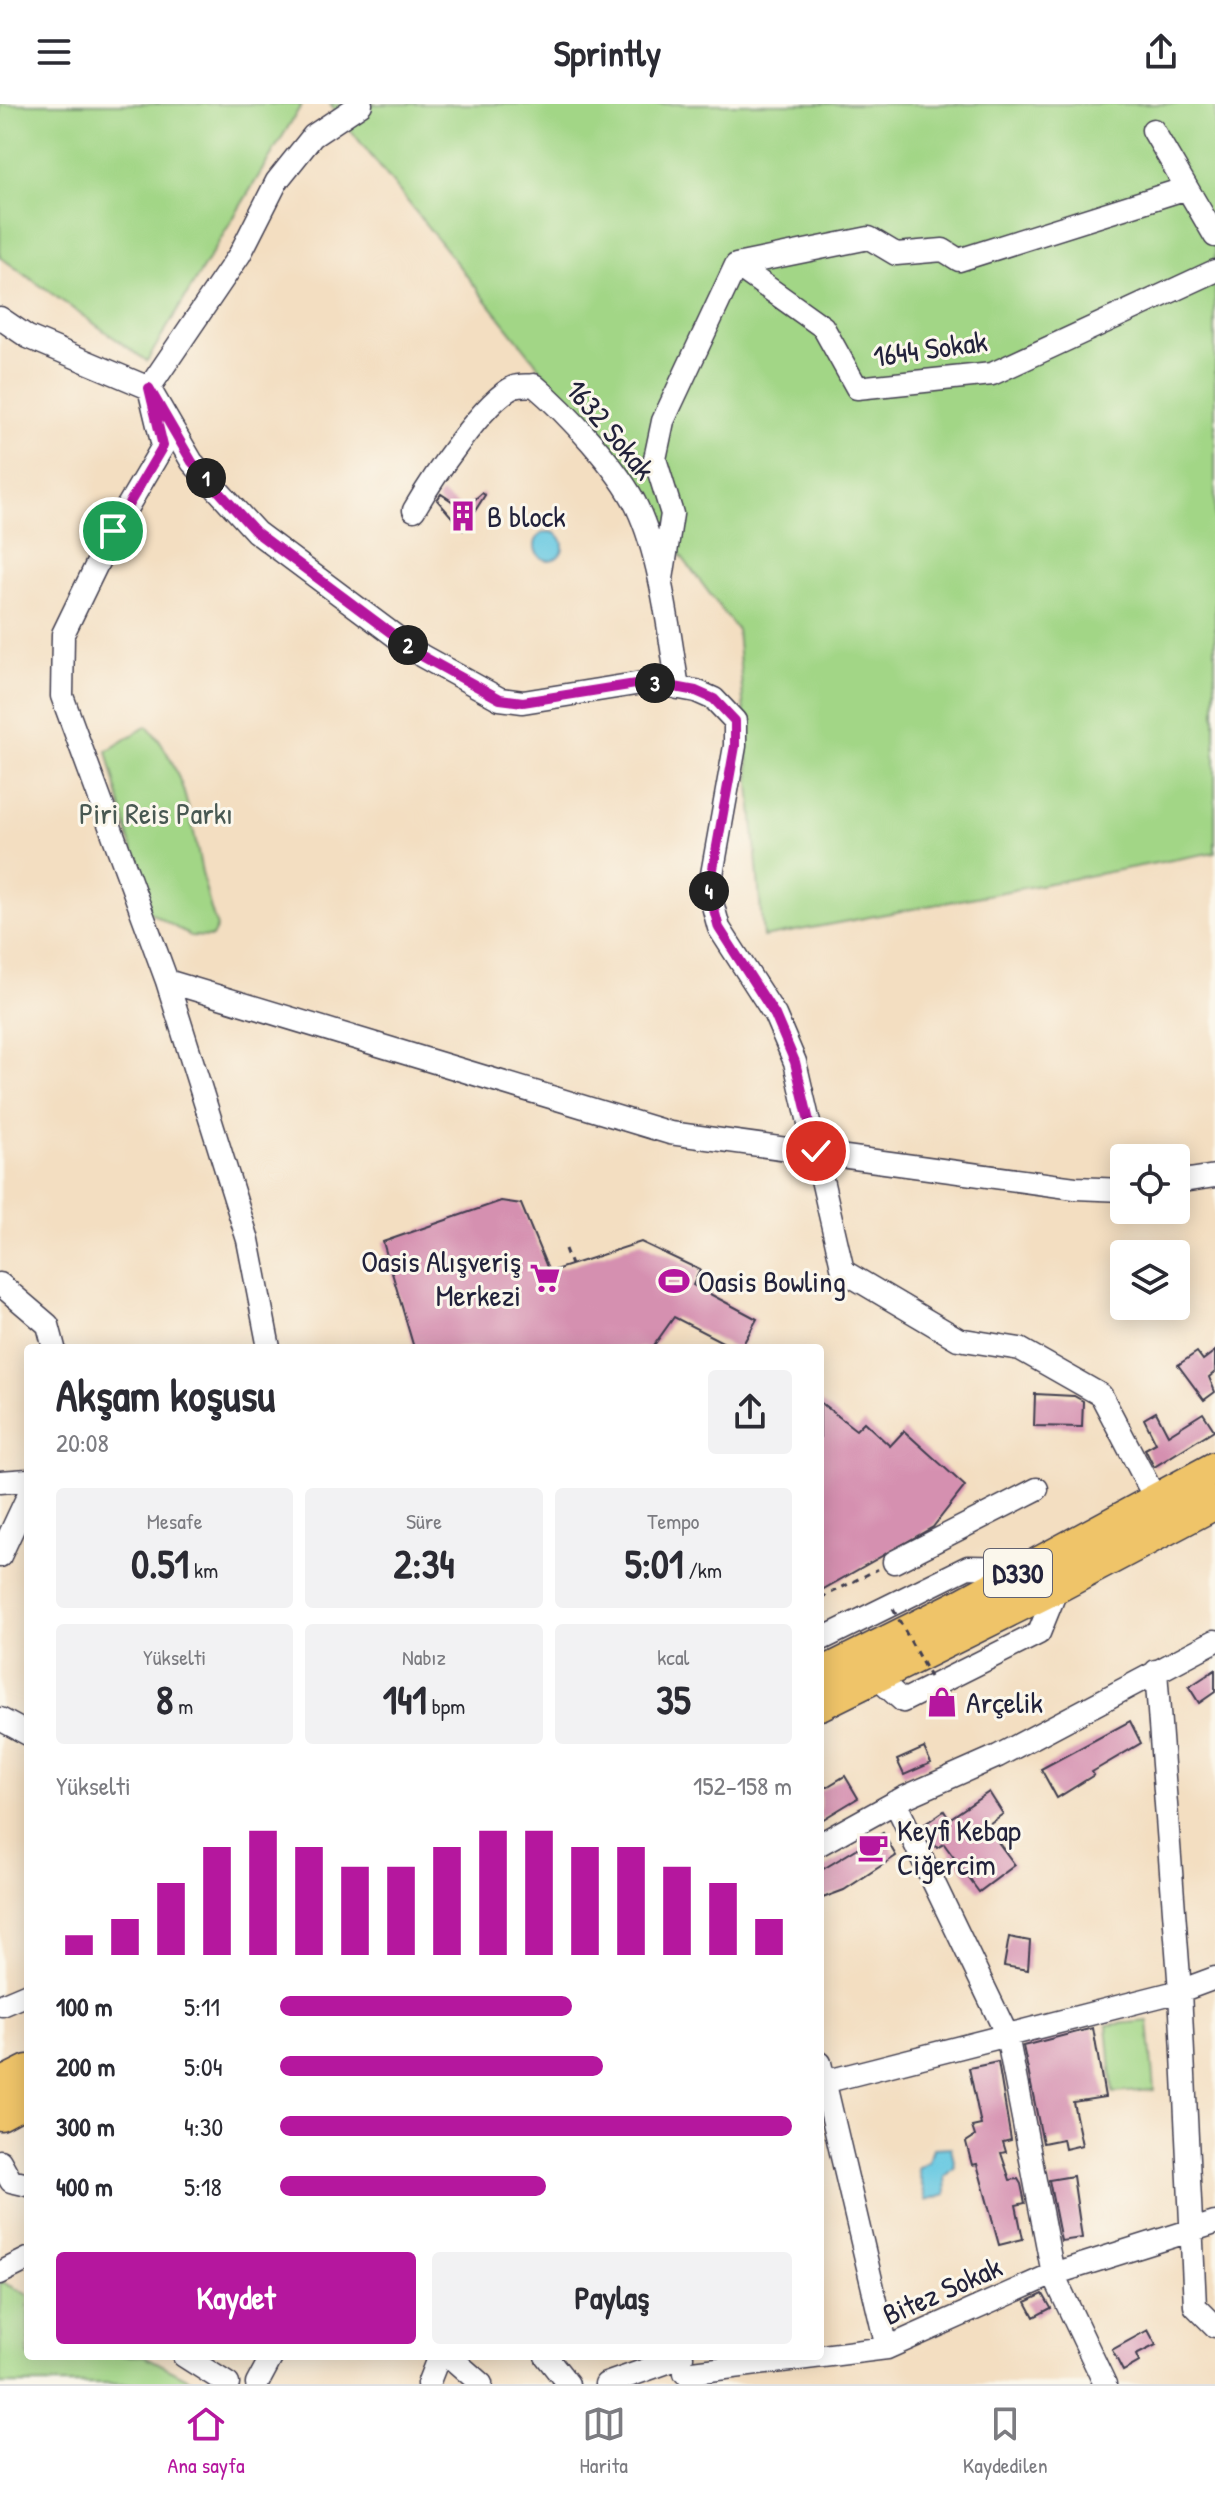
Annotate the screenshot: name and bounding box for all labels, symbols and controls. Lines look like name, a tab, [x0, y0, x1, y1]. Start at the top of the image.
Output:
text: Sprintly	[554, 28, 661, 77]
icon: menu	[32, 30, 76, 74]
icon: share	[1139, 30, 1183, 74]
street label: 1644 Sokak	[870, 320, 990, 376]
street label: 1632 Sokak	[557, 370, 665, 488]
pin: 1	[186, 458, 226, 498]
text: 1	[202, 463, 210, 493]
place label: B block	[487, 496, 566, 536]
pin	[79, 497, 147, 565]
building icon: B block	[446, 499, 480, 533]
icon: arrive	[91, 509, 135, 553]
pin: 2	[388, 625, 428, 665]
text: 2	[403, 630, 413, 660]
pin: 3	[635, 663, 675, 703]
text: 3	[650, 668, 660, 698]
park label: Piri Reis Parkı	[79, 793, 233, 833]
pin: 4	[689, 871, 729, 911]
text: 4	[705, 876, 713, 906]
pin	[782, 1117, 850, 1185]
icon: check	[794, 1129, 838, 1173]
map controls	[1110, 1144, 1190, 1320]
button: locate	[1110, 1144, 1190, 1224]
button: layers	[1110, 1240, 1190, 1320]
place label: Oasis Alışveriş Merkezi	[361, 1241, 521, 1315]
supermarket icon: Oasis Alışveriş Merkezi	[528, 1261, 562, 1295]
place label: Oasis Bowling	[698, 1261, 846, 1301]
sports icon: Oasis Bowling	[657, 1264, 691, 1298]
text: Akşam koşusu	[56, 1365, 275, 1425]
button: share	[708, 1370, 792, 1454]
text: 20:08	[56, 1425, 109, 1460]
text: Mesafe	[147, 1506, 202, 1536]
text: Süre	[406, 1506, 442, 1536]
text: Tempo	[647, 1506, 699, 1536]
text: 0.51	[131, 1536, 189, 1590]
text: 2:34	[394, 1536, 454, 1590]
text: 5:01	[625, 1536, 683, 1590]
road number: D330	[984, 1549, 1052, 1597]
text: km	[189, 1555, 218, 1585]
text: /km	[683, 1555, 722, 1585]
text: Yükselti	[143, 1642, 206, 1672]
text: Nabız	[402, 1642, 446, 1672]
text: kcal	[657, 1642, 689, 1672]
text: 8	[156, 1672, 173, 1726]
text: 141	[383, 1672, 427, 1726]
text: 35	[656, 1672, 691, 1726]
place label: Arçelik	[966, 1682, 1043, 1722]
shop icon: Arçelik	[925, 1685, 959, 1719]
text: m	[173, 1691, 193, 1721]
text: bpm	[427, 1691, 465, 1721]
text: Yükselti	[56, 1768, 131, 1803]
text: 152–158 m	[693, 1768, 792, 1803]
place label: Keyfi Kebap Ciğercim	[897, 1810, 1021, 1884]
cafe icon: Keyfi Kebap Ciğercim	[856, 1830, 890, 1864]
text: 100 m	[56, 1989, 112, 2024]
text: 5:11	[184, 1989, 220, 2024]
text: 200 m	[56, 2049, 115, 2084]
text: 5:04	[184, 2049, 222, 2084]
text: 300 m	[56, 2109, 115, 2144]
text: 4:30	[184, 2109, 223, 2144]
text: 400 m	[56, 2169, 113, 2204]
text: 5:18	[184, 2169, 222, 2204]
street label: Bitez Sokak	[876, 2246, 1008, 2334]
button: Kaydet	[56, 2252, 416, 2344]
button: Paylaş	[432, 2252, 792, 2344]
tab: Ana sayfa	[167, 2402, 245, 2480]
tab: Harita	[579, 2402, 628, 2480]
tab: Kaydedilen	[963, 2402, 1048, 2480]

